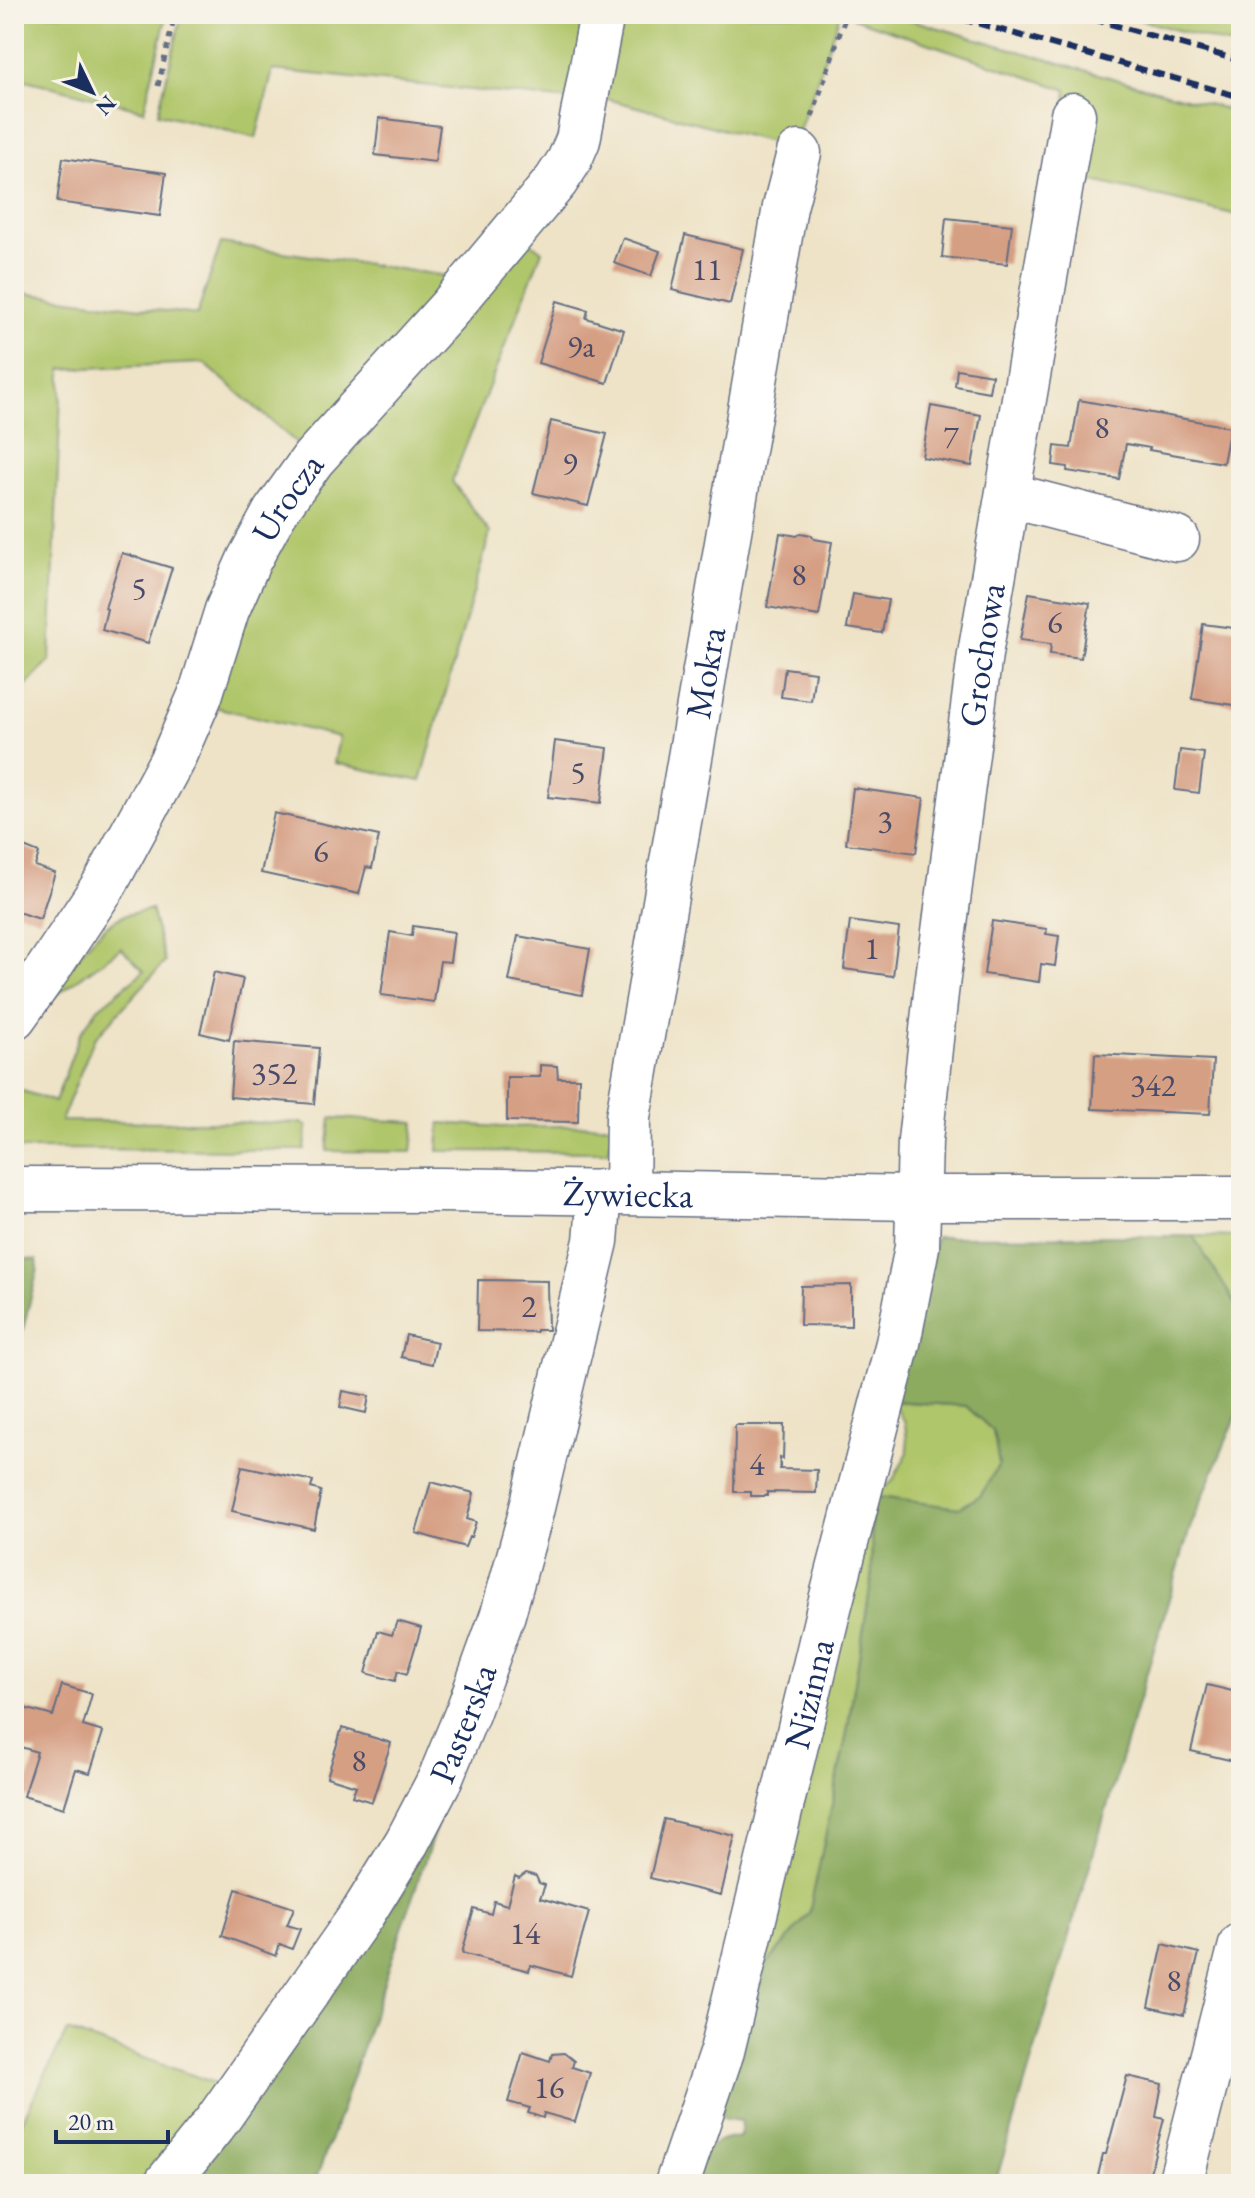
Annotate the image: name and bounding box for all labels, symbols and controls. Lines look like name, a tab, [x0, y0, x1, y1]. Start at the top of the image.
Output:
north arrow	[52, 52, 132, 132]
text: N	[89, 89, 123, 122]
house number: 11	[692, 248, 722, 290]
house number: 9a	[567, 325, 595, 367]
house number: 8	[1094, 406, 1110, 448]
house number: 7	[943, 415, 959, 457]
house number: 9	[562, 442, 578, 484]
street label: Urocza	[240, 443, 334, 550]
house number: 8	[791, 553, 807, 595]
house number: 5	[131, 567, 147, 609]
street label: Grochowa	[947, 578, 1015, 730]
house number: 6	[1047, 601, 1063, 643]
street label: Mokra	[674, 622, 736, 722]
house number: 5	[570, 751, 586, 793]
house number: 3	[877, 800, 893, 842]
house number: 6	[313, 830, 329, 872]
house number: 1	[864, 927, 880, 969]
house number: 352	[251, 1052, 298, 1094]
house number: 342	[1130, 1064, 1177, 1106]
street label: Żywiecka	[562, 1169, 694, 1218]
house number: 2	[521, 1285, 537, 1327]
house number: 4	[749, 1443, 765, 1485]
street label: Nizinna	[772, 1633, 844, 1754]
street label: Pasterska	[418, 1656, 507, 1790]
house number: 8	[351, 1739, 367, 1781]
house number: 14	[510, 1912, 541, 1954]
house number: 8	[1166, 1959, 1182, 2001]
house number: 16	[534, 2066, 564, 2108]
scale bar	[56, 2094, 168, 2144]
text: 20 m	[68, 2106, 115, 2137]

